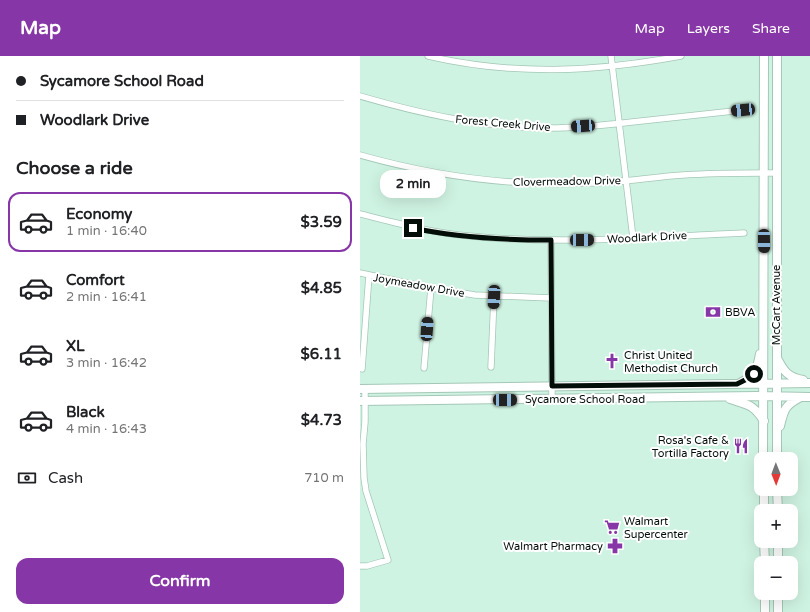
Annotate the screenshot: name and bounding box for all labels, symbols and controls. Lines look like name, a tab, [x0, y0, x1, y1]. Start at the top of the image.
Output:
text: Map	[20, 17, 61, 39]
text: Map	[635, 20, 665, 37]
text: Layers	[687, 20, 730, 37]
text: Share	[752, 20, 790, 37]
text: Sycamore School Road	[40, 72, 204, 90]
car	[730, 103, 756, 117]
text: Woodlark Drive	[40, 111, 149, 129]
street label: Forest Creek Drive	[455, 113, 551, 134]
car	[571, 119, 595, 133]
text: Choose a ride	[16, 157, 133, 179]
callout: 2 min	[380, 170, 446, 198]
street label: Clovermeadow Drive	[513, 174, 621, 189]
text: 2 min	[396, 176, 430, 192]
icon: car	[18, 204, 54, 240]
text: Economy	[66, 205, 132, 223]
text: $3.59	[301, 213, 342, 231]
route end	[404, 219, 422, 237]
text: 1 min · 16:40	[66, 223, 147, 239]
street label: Woodlark Drive	[607, 229, 687, 246]
car	[758, 229, 770, 253]
car	[570, 234, 594, 246]
street label: McCart Avenue	[770, 265, 783, 345]
icon: car	[18, 270, 54, 306]
text: Comfort	[66, 271, 125, 289]
street label: Joymeadow Drive	[372, 271, 466, 300]
text: $4.85	[301, 279, 342, 297]
car	[487, 285, 501, 309]
text: 2 min · 16:41	[66, 289, 147, 305]
bank icon: BBVA	[704, 303, 722, 321]
place label: BBVA	[725, 306, 755, 319]
car	[420, 317, 434, 341]
icon: car	[18, 336, 54, 372]
text: XL	[66, 337, 85, 355]
text: $6.11	[301, 345, 342, 363]
place label: Christ United Methodist Church	[624, 349, 718, 375]
church icon: Christ United Methodist Church	[603, 352, 621, 370]
text: 3 min · 16:42	[66, 355, 147, 371]
route start	[745, 365, 763, 383]
street label: Sycamore School Road	[525, 393, 645, 406]
car	[493, 394, 517, 406]
icon: car	[18, 402, 54, 438]
text: Black	[66, 403, 105, 421]
text: $4.73	[301, 411, 342, 429]
text: 4 min · 16:43	[66, 421, 147, 437]
place label: Rosa's Cafe & Tortilla Factory	[652, 434, 729, 460]
restaurant icon: Rosa's Cafe & Tortilla Factory	[732, 437, 750, 455]
north arrow	[754, 452, 798, 496]
map controls	[754, 452, 798, 600]
icon: cash	[16, 467, 38, 489]
text: Cash	[48, 469, 83, 487]
text: 710 m	[304, 470, 344, 486]
button: +	[754, 504, 798, 548]
place label: Walmart Supercenter	[624, 515, 689, 541]
supermarket icon: Walmart Supercenter	[603, 518, 621, 536]
pharmacy icon: Walmart Pharmacy	[606, 537, 624, 555]
place label: Walmart Pharmacy	[503, 540, 603, 553]
button: −	[754, 556, 798, 600]
button: Confirm	[16, 558, 344, 604]

